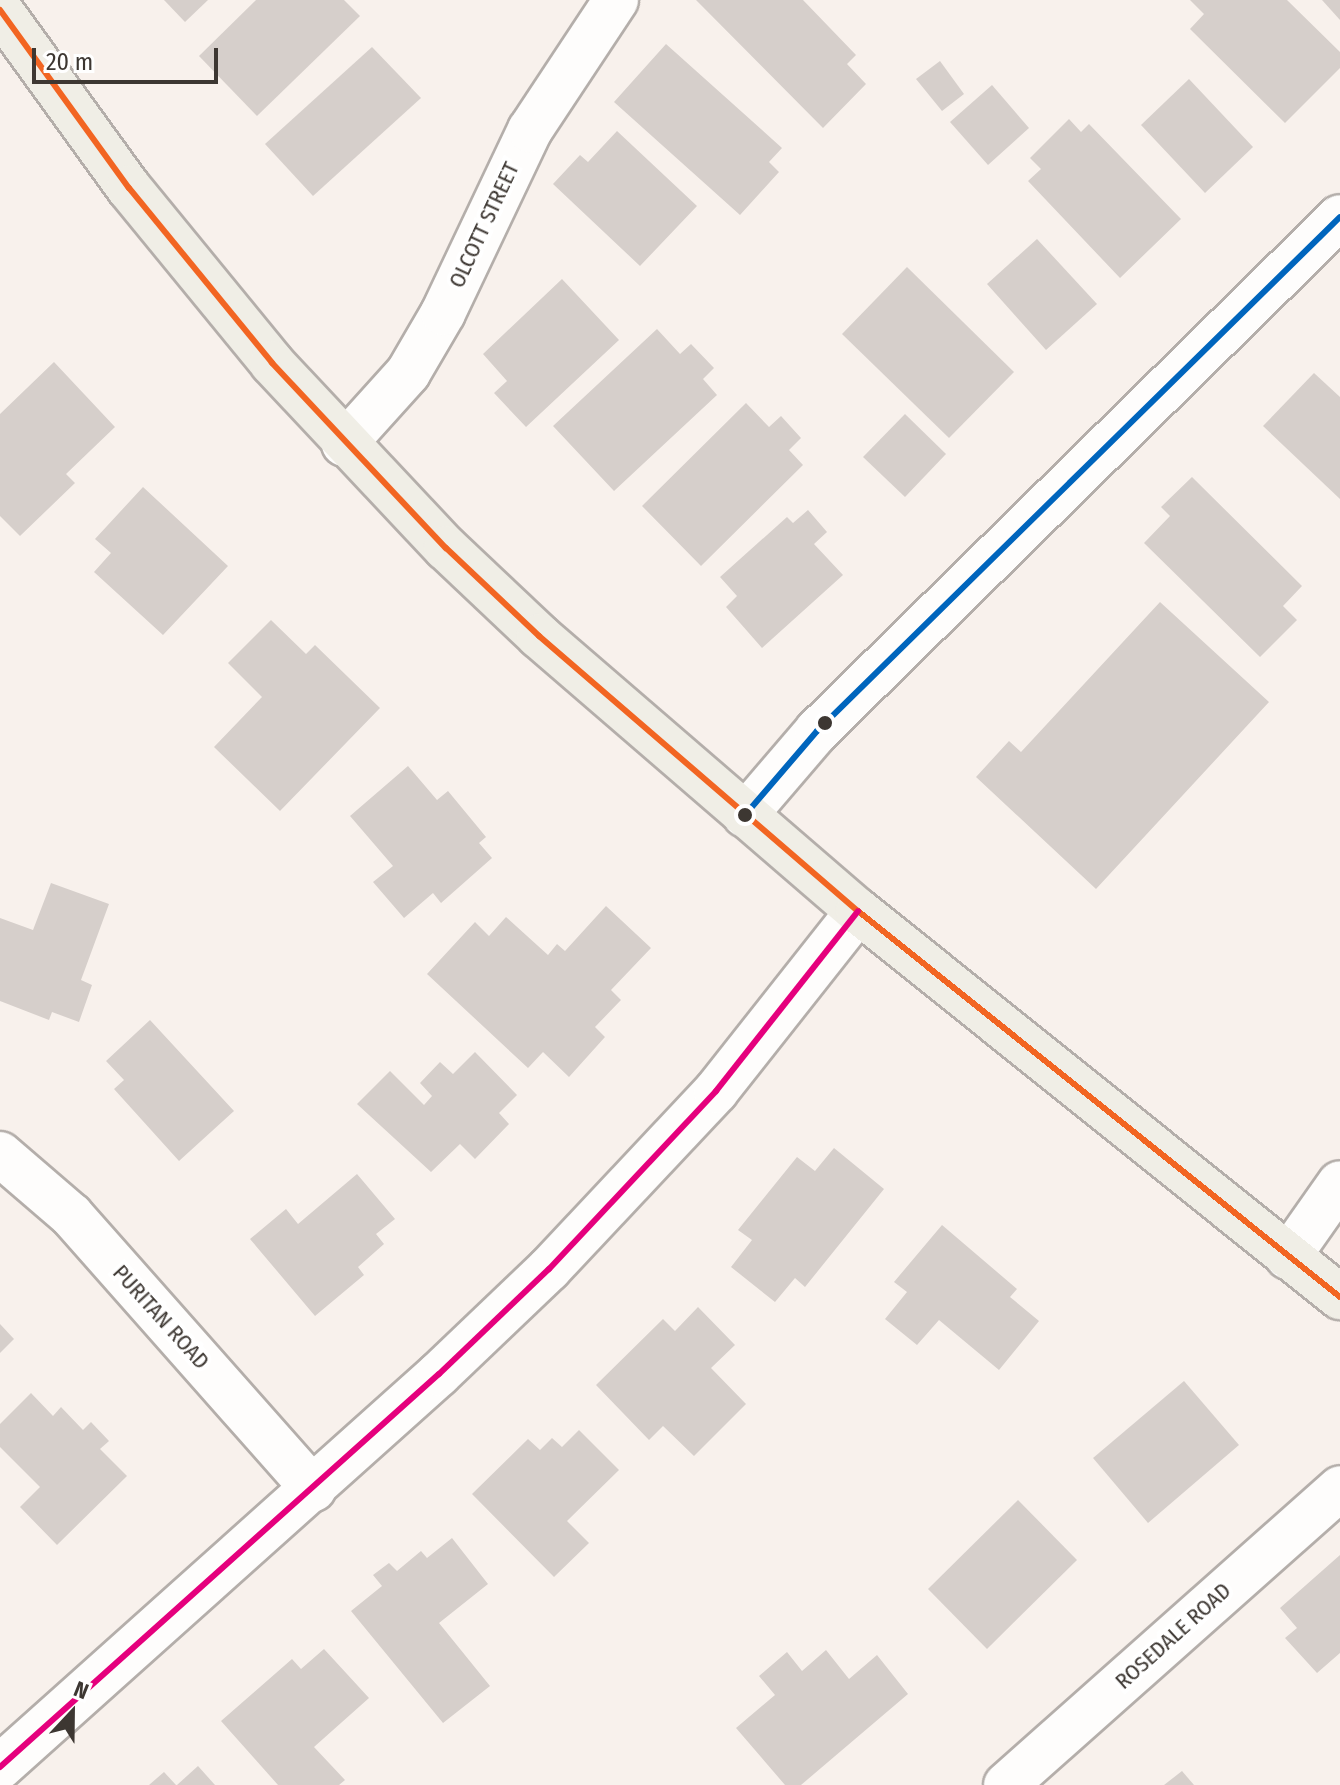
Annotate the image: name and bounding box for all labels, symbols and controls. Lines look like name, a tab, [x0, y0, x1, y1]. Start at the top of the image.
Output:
scale bar	[36, 32, 222, 82]
text: 20 m	[46, 48, 93, 76]
street label: OLCOTT STREET	[443, 158, 525, 292]
unlabelled marker	[817, 715, 833, 731]
unlabelled marker	[737, 807, 753, 823]
street label: PURITAN ROAD	[107, 1259, 215, 1375]
street label: ROSEDALE ROAD	[1110, 1577, 1236, 1695]
north arrow	[32, 1673, 112, 1753]
text: N	[70, 1675, 92, 1705]

